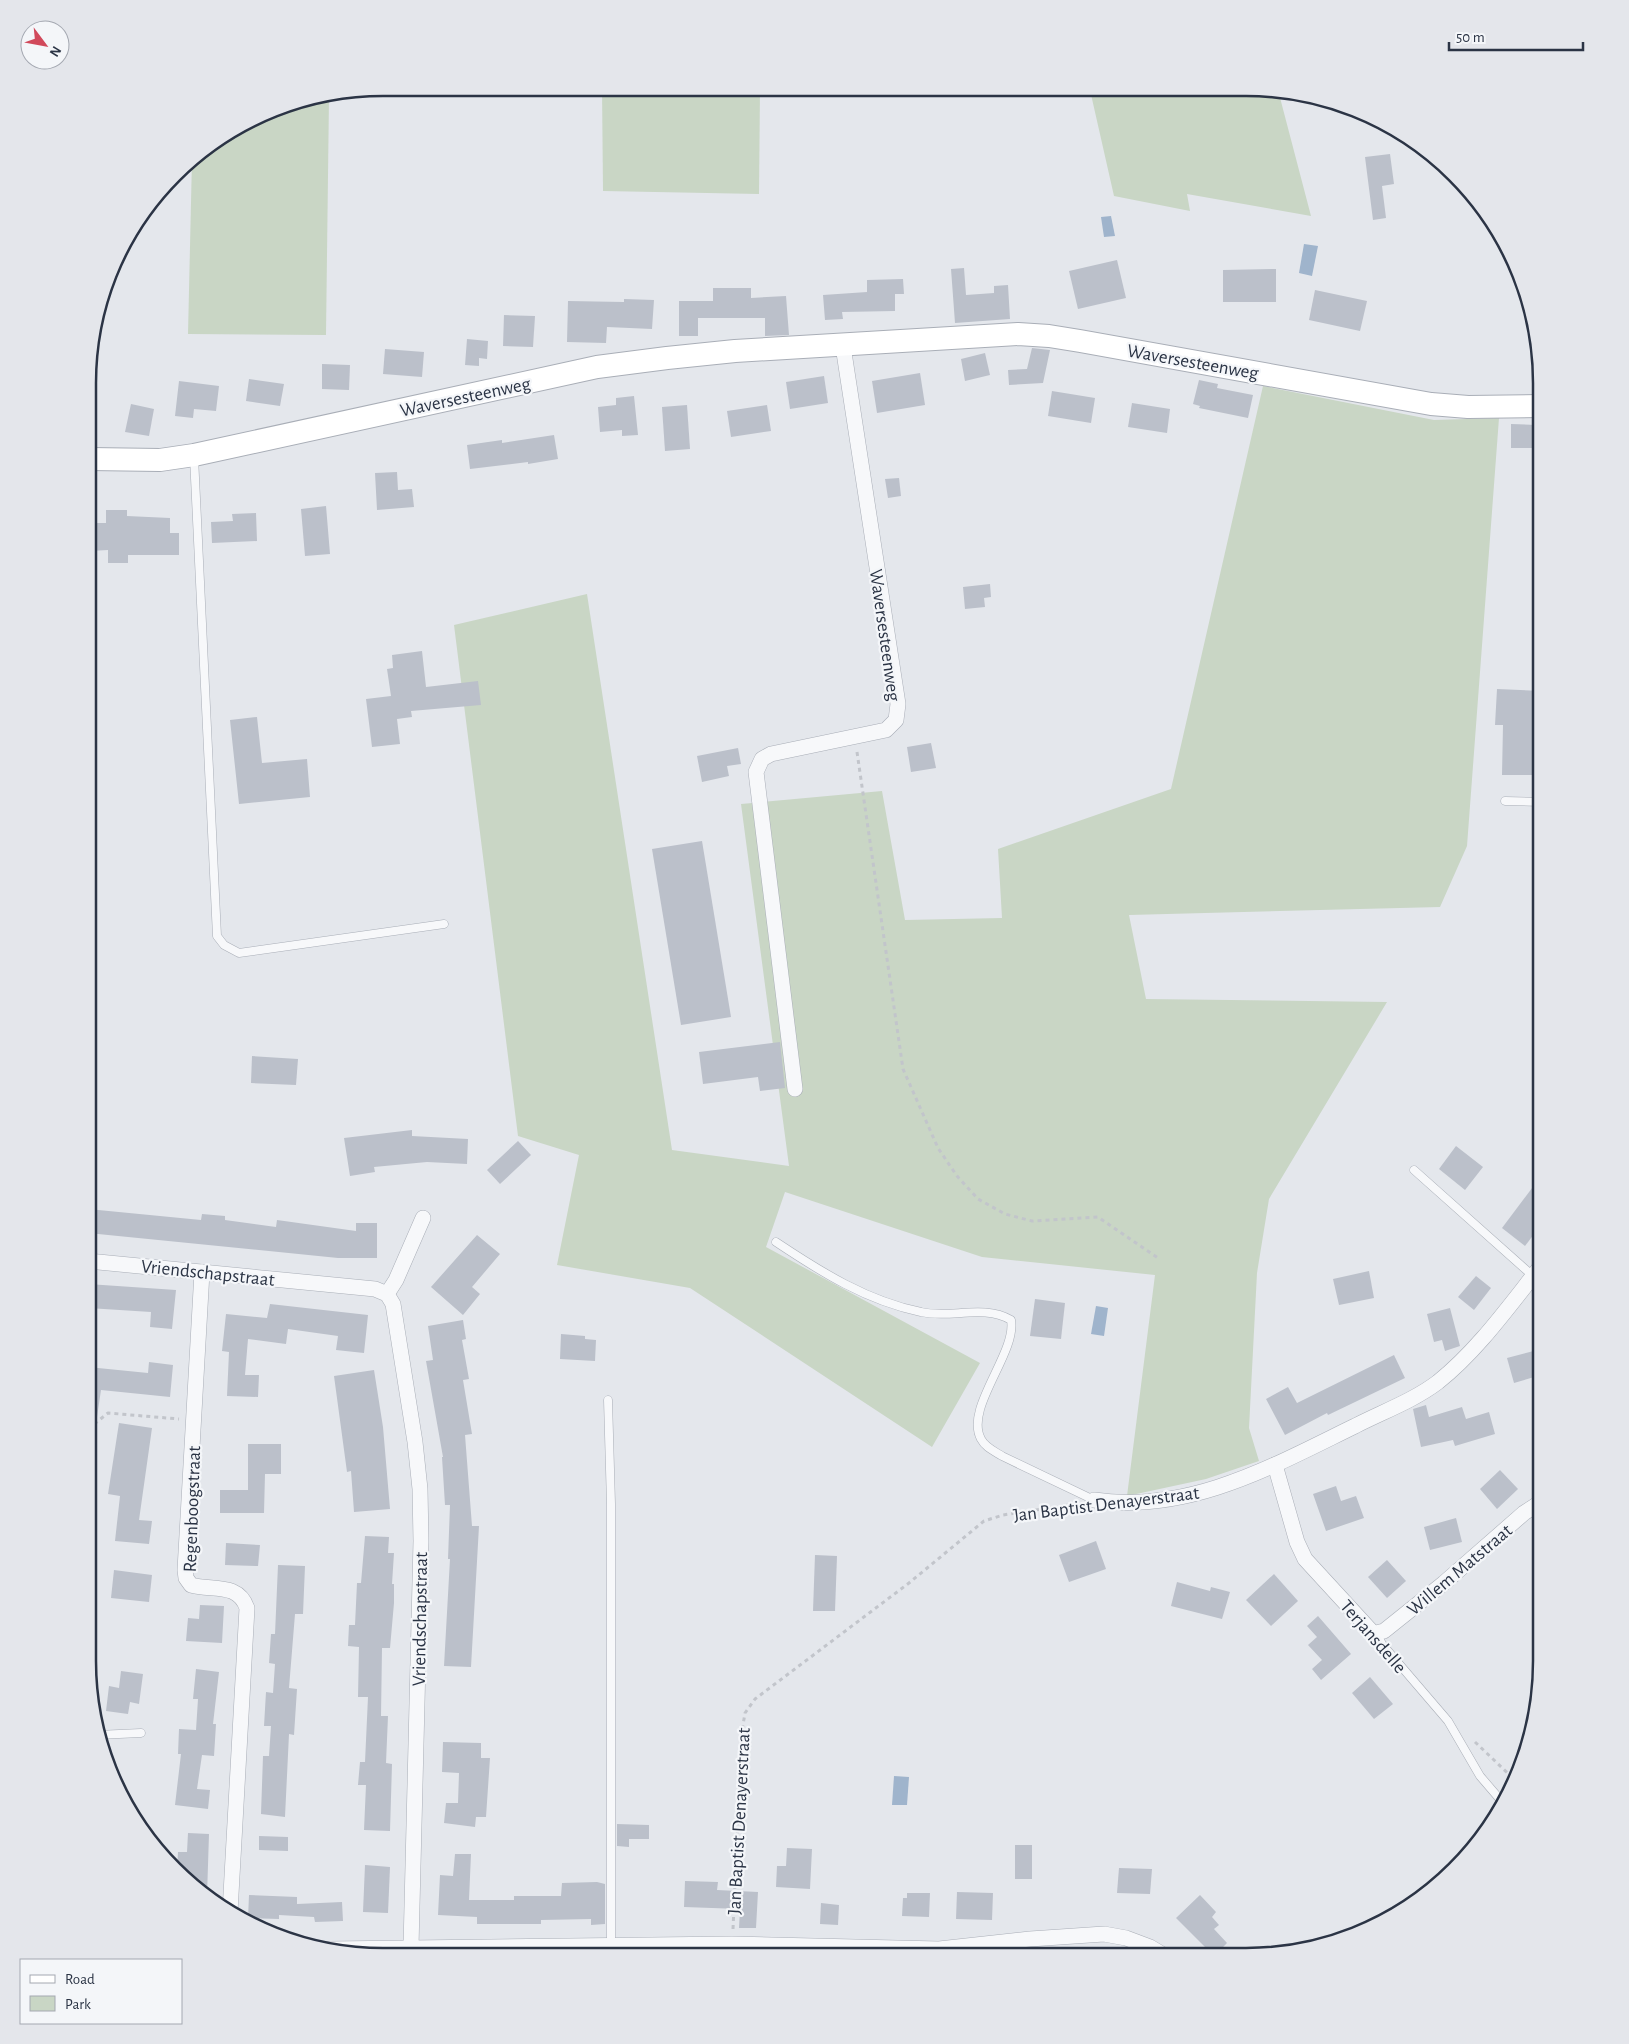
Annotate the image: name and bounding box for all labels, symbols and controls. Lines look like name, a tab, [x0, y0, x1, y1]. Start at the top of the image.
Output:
north arrow	[20, 20, 70, 70]
scale bar	[1449, 20, 1583, 52]
text: 50 m	[1456, 30, 1485, 45]
text: N	[47, 44, 64, 59]
street label: Waversesteenweg	[1126, 342, 1261, 384]
street label: Waversesteenweg	[398, 374, 533, 421]
street label: Waversesteenweg	[866, 568, 903, 703]
street label: Vriendschapstraat	[140, 1257, 276, 1290]
street label: Regenboogstraat	[181, 1445, 204, 1573]
street label: Jan Baptist Denayerstraat	[1012, 1484, 1200, 1525]
street label: Willem Matstraat	[1404, 1521, 1516, 1619]
street label: Vriendschapstraat	[410, 1552, 431, 1686]
street label: Terjansdelle	[1336, 1597, 1410, 1677]
street label: Jan Baptist Denayerstraat	[725, 1727, 754, 1915]
legend	[20, 1959, 182, 2024]
text: Road	[65, 1972, 95, 1987]
text: Park	[65, 1997, 91, 2012]

